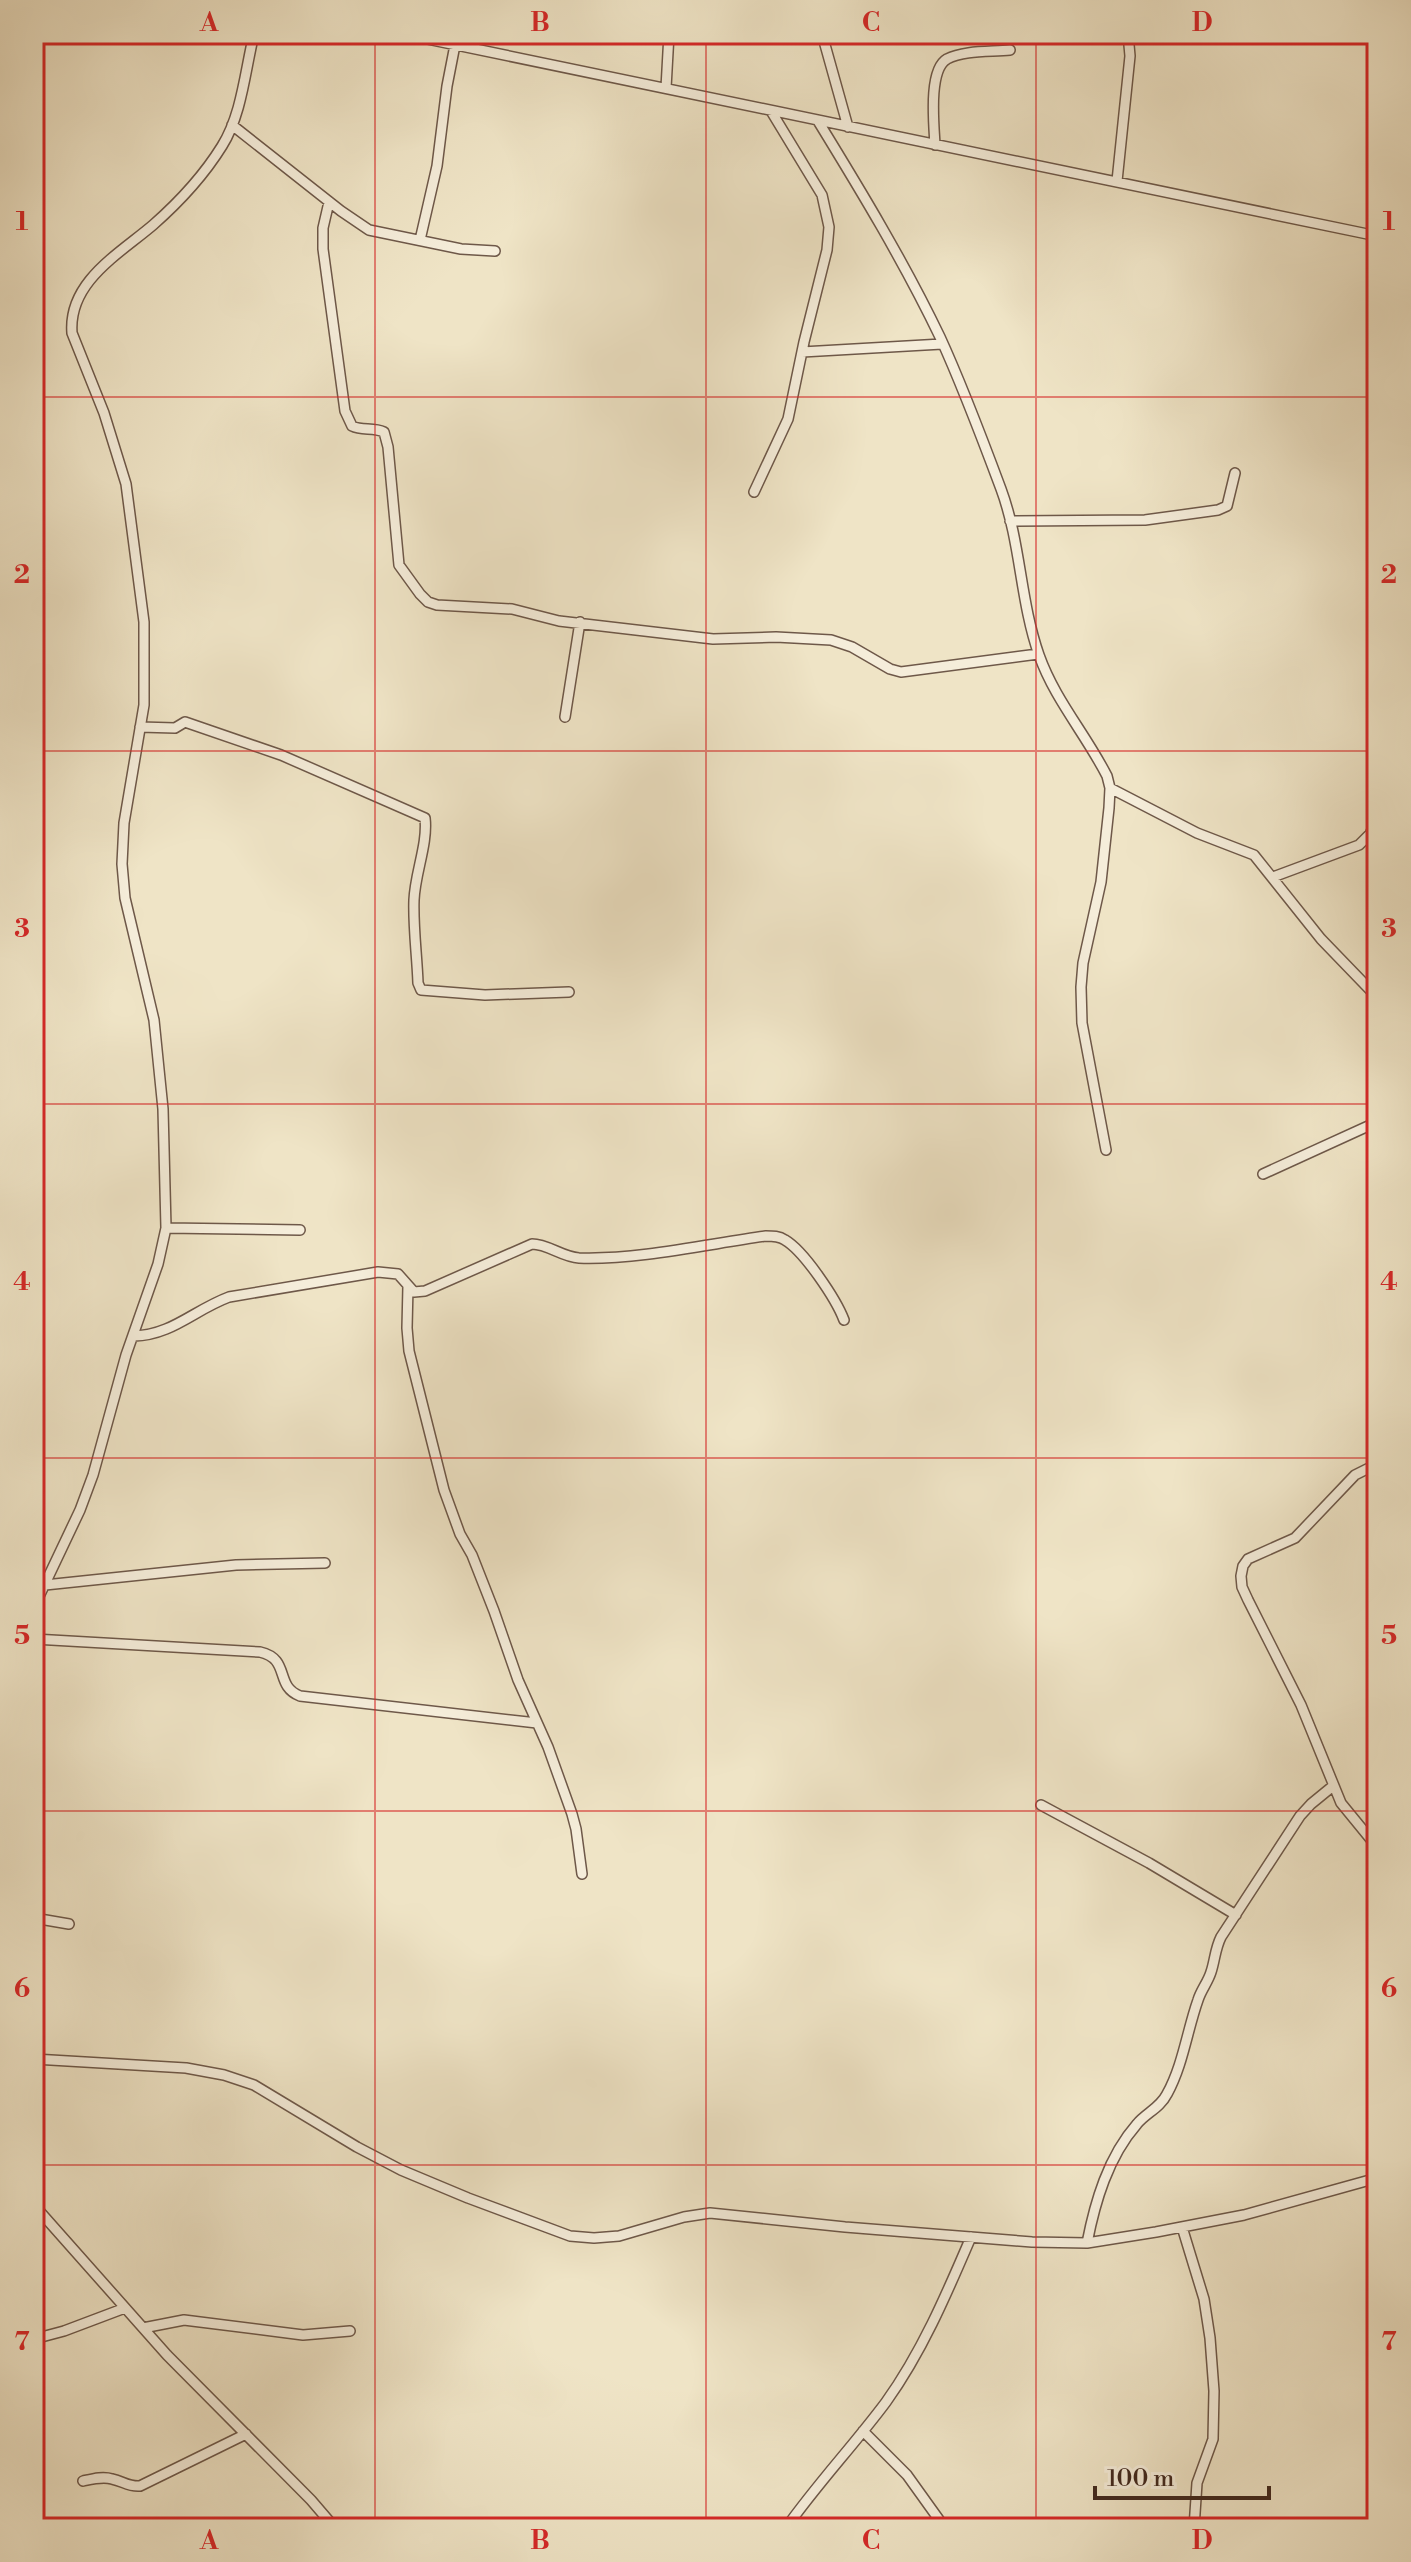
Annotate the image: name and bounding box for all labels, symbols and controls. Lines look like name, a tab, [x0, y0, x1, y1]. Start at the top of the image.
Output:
text: A	[199, 7, 219, 39]
text: B	[530, 7, 550, 39]
text: C	[862, 7, 880, 39]
text: D	[1192, 7, 1212, 39]
text: 1	[16, 206, 29, 238]
text: 1	[1383, 206, 1396, 238]
text: 2	[14, 559, 30, 591]
text: 2	[1381, 559, 1397, 591]
text: 3	[14, 913, 30, 945]
text: 3	[1381, 913, 1397, 945]
text: 4	[13, 1266, 31, 1298]
text: 4	[1380, 1266, 1398, 1298]
text: 5	[14, 1620, 30, 1652]
text: 5	[1381, 1620, 1397, 1652]
text: 6	[14, 1973, 30, 2005]
text: 6	[1381, 1973, 1397, 2005]
text: 7	[14, 2326, 30, 2358]
text: 7	[1381, 2326, 1397, 2358]
scale bar	[1095, 2450, 1269, 2500]
text: 100 m	[1107, 2464, 1174, 2494]
text: A	[199, 2525, 219, 2557]
text: B	[530, 2525, 550, 2557]
text: C	[862, 2525, 880, 2557]
text: D	[1192, 2525, 1212, 2557]

